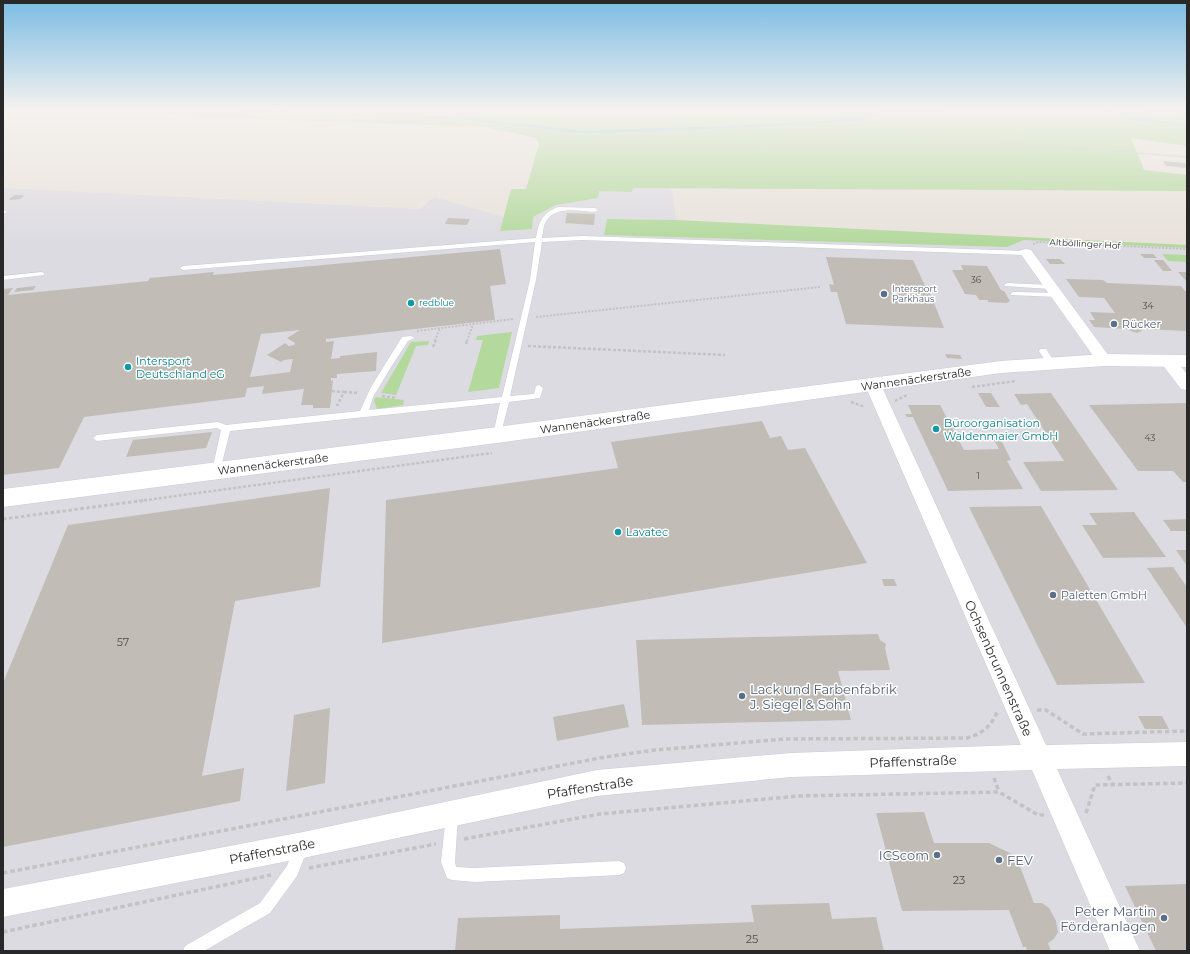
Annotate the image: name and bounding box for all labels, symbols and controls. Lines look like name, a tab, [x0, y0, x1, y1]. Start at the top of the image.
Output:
street label: Altböllinger Hof	[1049, 236, 1122, 251]
house number: 36	[971, 274, 982, 285]
place label: Intersport Parkhaus	[892, 283, 937, 304]
marker: Intersport Parkhaus	[879, 289, 889, 299]
place label: redblue	[419, 297, 455, 308]
marker: redblue	[406, 298, 416, 308]
house number: 34	[1142, 300, 1154, 311]
place label: Rücker	[1122, 317, 1161, 331]
marker: Rücker	[1109, 319, 1119, 329]
place label: Intersport Deutschland eG	[136, 354, 225, 381]
marker: Intersport Deutschland eG	[123, 362, 133, 372]
street label: Wannenäckerstraße	[860, 364, 972, 394]
street label: Wannenäckerstraße	[539, 407, 651, 437]
place label: Büroorganisation Waldenmaier GmbH	[944, 416, 1058, 443]
marker: Büroorganisation Waldenmaier GmbH	[931, 424, 941, 434]
house number: 43	[1145, 432, 1155, 443]
street label: Wannenäckerstraße	[217, 450, 329, 478]
house number: 1	[976, 470, 980, 481]
place label: Lavatec	[626, 525, 668, 539]
marker: Lavatec	[613, 527, 623, 537]
place label: Paletten GmbH	[1061, 588, 1147, 602]
marker: Paletten GmbH	[1048, 590, 1058, 600]
street label: Ochsenbrunnenstraße	[962, 597, 1036, 739]
house number: 57	[117, 635, 129, 649]
place label: Lack und Farbenfabrik J. Siegel & Sohn	[749, 681, 897, 712]
marker: Lack und Farbenfabrik J. Siegel & Sohn	[737, 691, 747, 701]
street label: Pfaffenstraße	[869, 751, 957, 771]
street label: Pfaffenstraße	[546, 772, 634, 802]
street label: Pfaffenstraße	[228, 835, 316, 867]
place label: ICScom	[879, 847, 929, 863]
marker: ICScom	[932, 850, 942, 860]
place label: FEV	[1007, 852, 1034, 868]
marker: FEV	[994, 855, 1004, 865]
house number: 23	[953, 873, 965, 887]
place label: Peter Martin Förderanlagen	[1060, 903, 1156, 934]
marker: Peter Martin Förderanlagen	[1159, 913, 1169, 923]
house number: 25	[746, 932, 758, 946]

